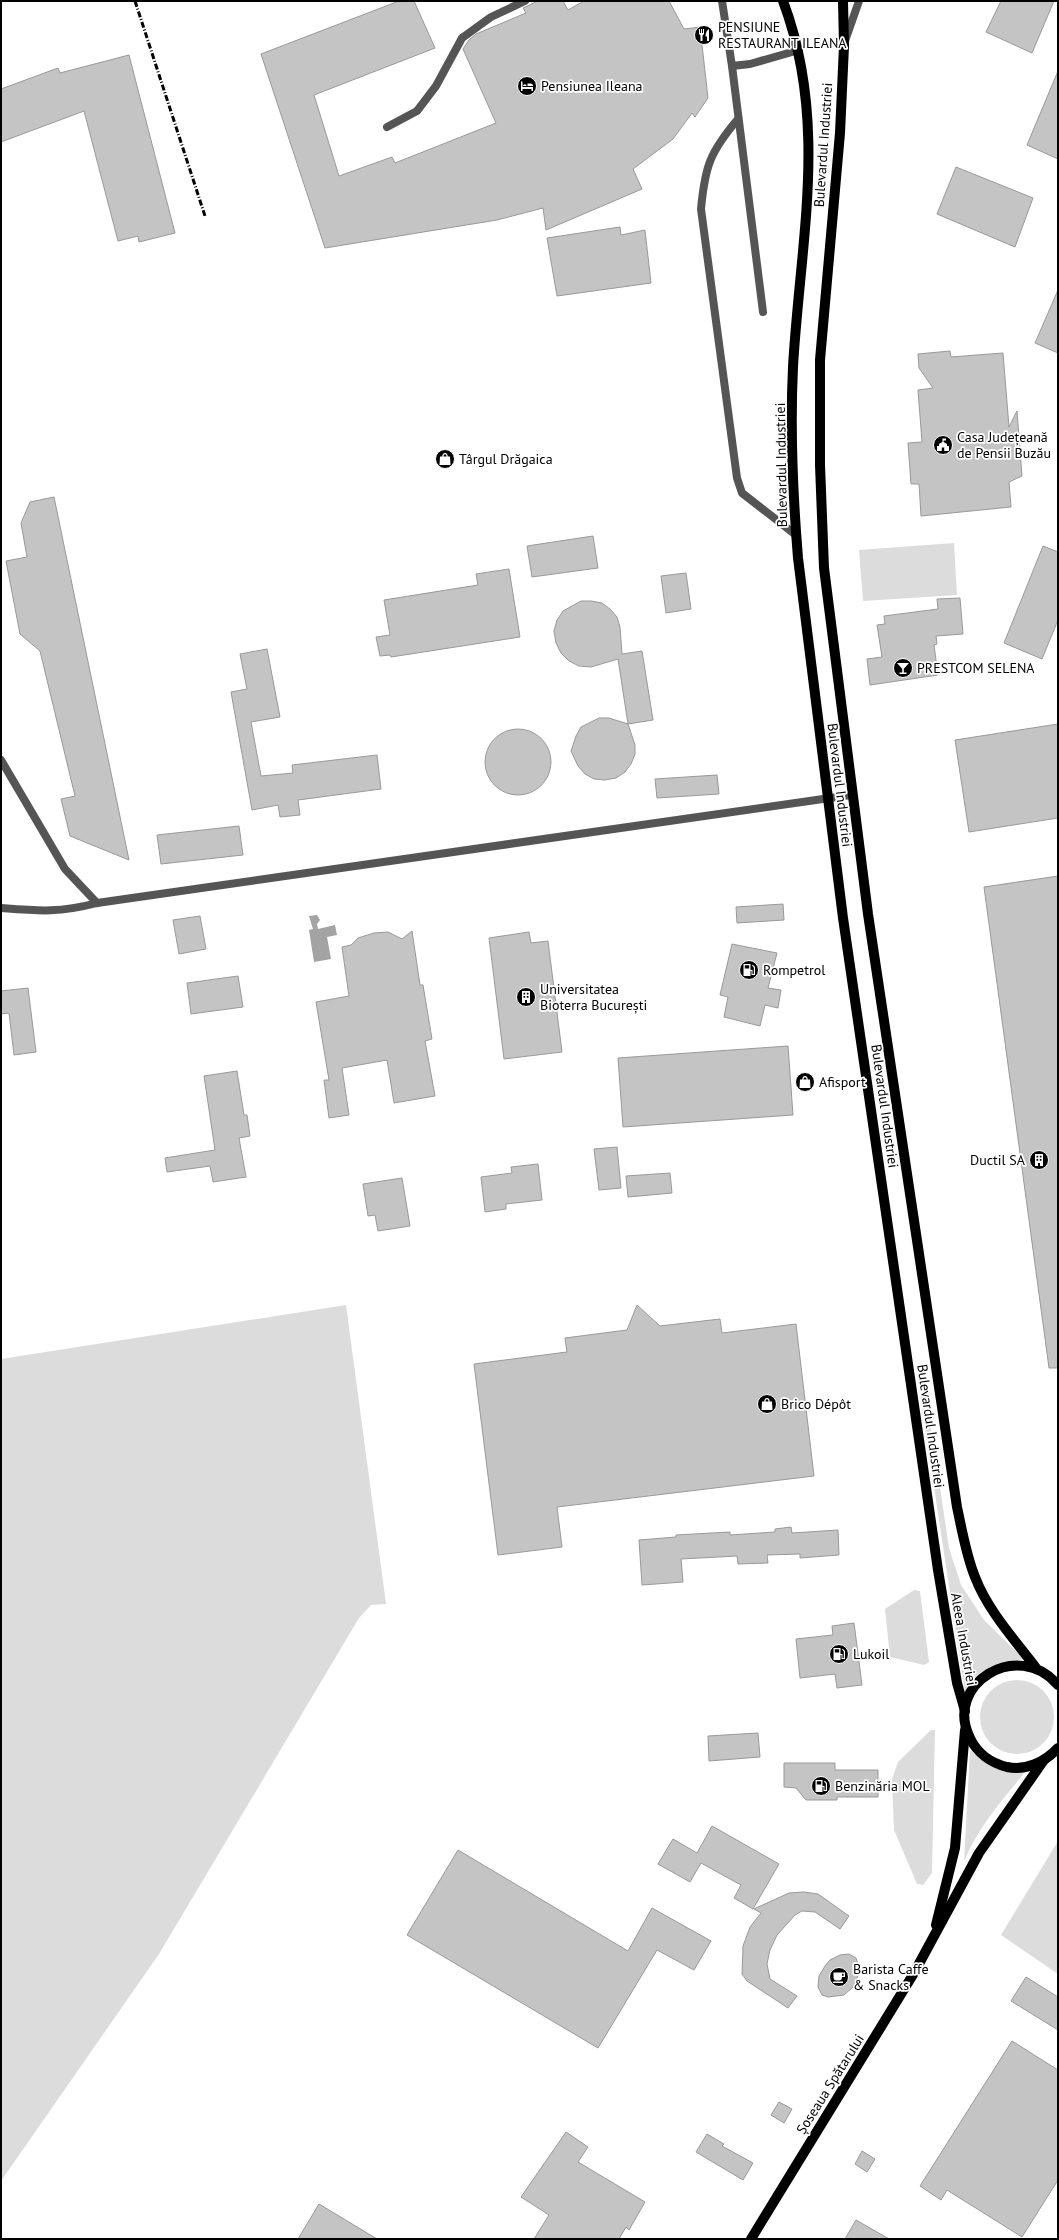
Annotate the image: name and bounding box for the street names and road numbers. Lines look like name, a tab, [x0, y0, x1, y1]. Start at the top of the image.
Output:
street label: Bulevardul Industriei	[810, 82, 836, 208]
street label: Bulevardul Industriei	[771, 402, 791, 528]
street label: Bulevardul Industriei	[823, 722, 857, 848]
street label: Bulevardul Industriei	[867, 1043, 903, 1169]
street label: Bulevardul Industriei	[913, 1363, 949, 1489]
street label: Aleea Industriei	[947, 1591, 981, 1687]
street label: Șoseaua Spătarului	[792, 2031, 868, 2137]

